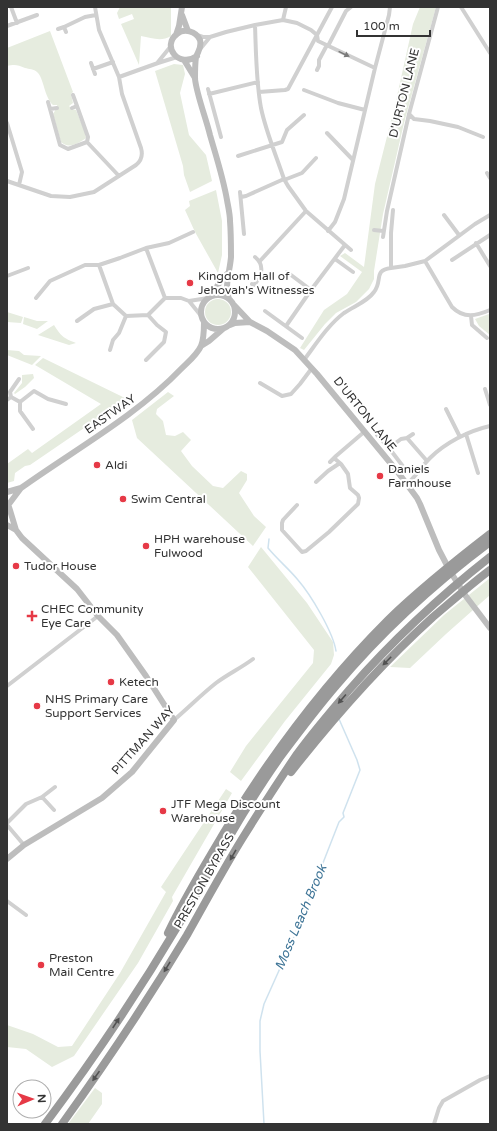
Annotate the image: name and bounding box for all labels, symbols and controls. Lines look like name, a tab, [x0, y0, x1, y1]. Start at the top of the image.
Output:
scale bar	[357, 12, 430, 38]
text: 100 m	[363, 19, 400, 33]
street label: D'URTON LANE	[386, 46, 422, 139]
one-way arrow	[338, 51, 349, 57]
place label: Kingdom Hall of Jehovah's Witnesses	[198, 269, 315, 297]
marker: Kingdom Hall of Jehovah's Witnesses	[185, 278, 195, 288]
street label: D'URTON LANE	[331, 374, 400, 454]
street label: EASTWAY	[82, 391, 138, 437]
place label: Aldi	[105, 458, 127, 472]
marker: Aldi	[92, 460, 102, 470]
place label: Daniels Farmhouse	[388, 462, 451, 490]
marker: Daniels Farmhouse	[375, 471, 385, 481]
place label: Swim Central	[131, 492, 206, 506]
marker: Swim Central	[118, 494, 128, 504]
place label: HPH warehouse Fulwood	[154, 532, 245, 560]
marker: HPH warehouse Fulwood	[141, 541, 151, 551]
place label: Tudor House	[24, 559, 97, 573]
marker: Tudor House	[11, 561, 21, 571]
place label: CHEC Community Eye Care	[41, 602, 144, 630]
marker: CHEC Community Eye Care	[26, 610, 38, 622]
one-way arrow	[382, 656, 392, 666]
place label: Ketech	[119, 675, 159, 689]
marker: Ketech	[106, 677, 116, 687]
place label: NHS Primary Care Support Services	[45, 692, 148, 720]
one-way arrow	[338, 694, 347, 703]
marker: NHS Primary Care Support Services	[32, 701, 42, 711]
street label: PITTMAN WAY	[109, 703, 178, 777]
place label: JTF Mega Discount Warehouse	[171, 797, 281, 825]
marker: JTF Mega Discount Warehouse	[158, 806, 168, 816]
street label: PRESTON BYPASS	[171, 831, 237, 931]
one-way arrow	[229, 849, 236, 861]
water label: Moss Leach Brook	[271, 861, 331, 973]
place label: Preston Mail Centre	[49, 951, 115, 979]
marker: Preston Mail Centre	[36, 960, 46, 970]
one-way arrow	[163, 962, 171, 972]
one-way arrow	[112, 1018, 119, 1029]
one-way arrow	[92, 1071, 100, 1081]
north arrow	[12, 1079, 52, 1119]
text: N	[35, 1094, 48, 1103]

